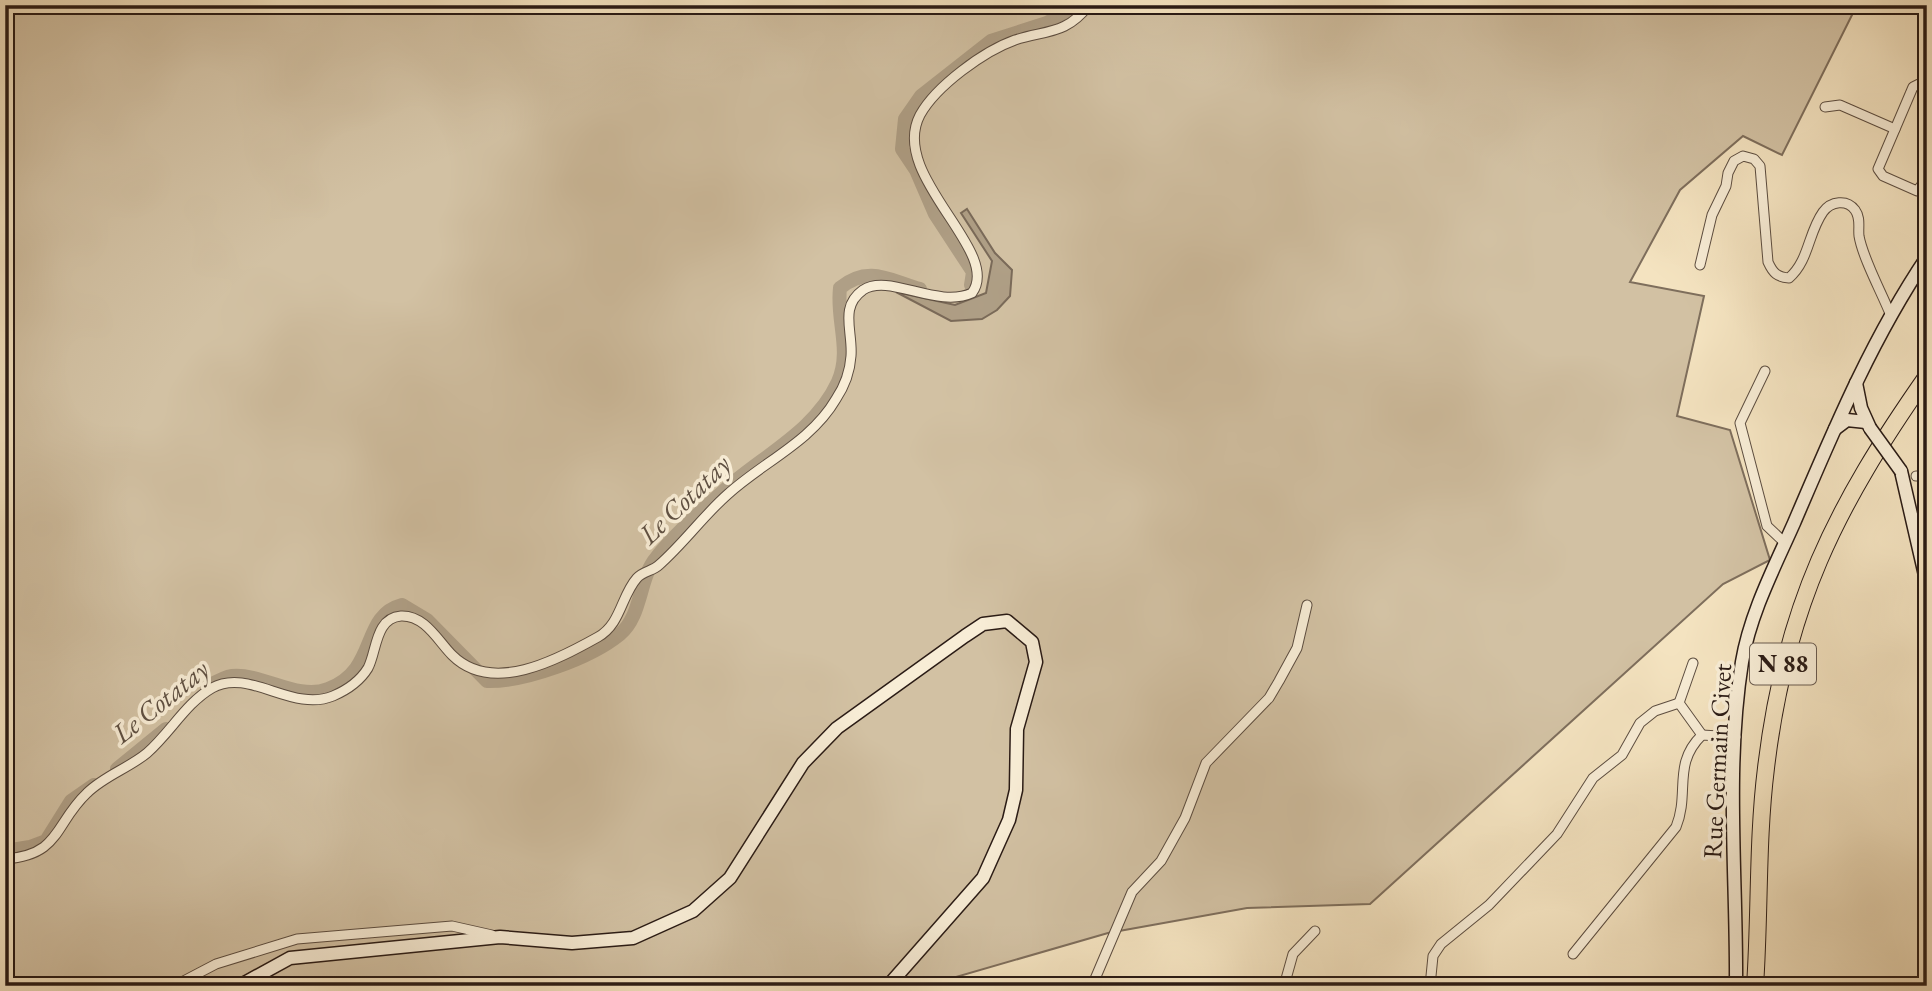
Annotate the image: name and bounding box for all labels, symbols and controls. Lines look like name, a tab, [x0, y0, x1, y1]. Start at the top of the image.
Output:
water label: Le Cotatay	[630, 446, 738, 552]
road number: N 88	[1750, 644, 1816, 684]
water label: Le Cotatay	[103, 651, 216, 752]
street label: Rue Germain Civet	[1695, 663, 1739, 859]

